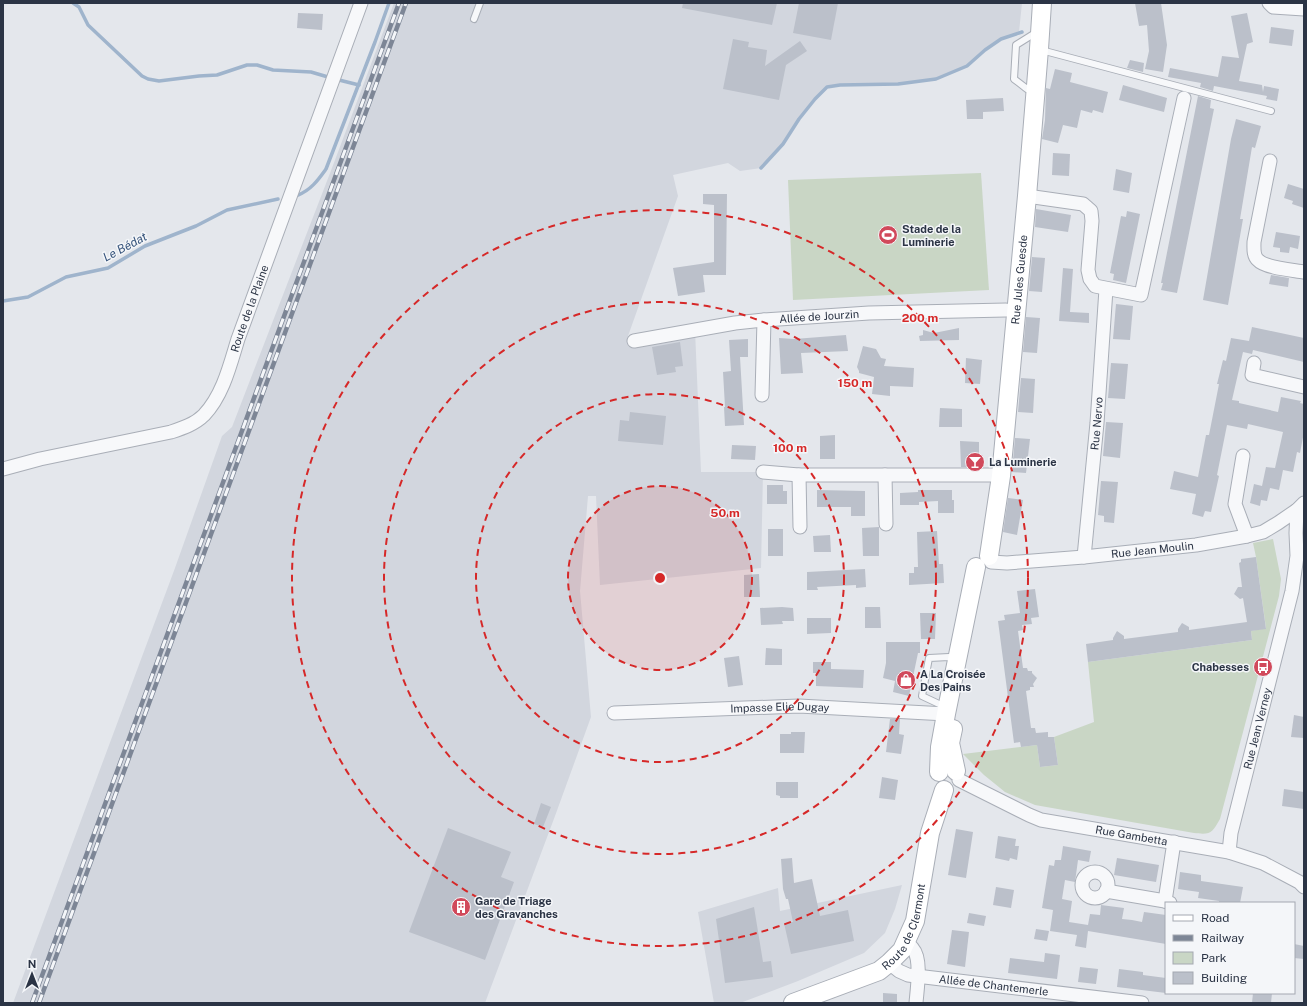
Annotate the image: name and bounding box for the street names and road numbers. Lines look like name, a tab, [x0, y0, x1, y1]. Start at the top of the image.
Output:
street label: Rue Jules Guesde	[1009, 234, 1029, 325]
street label: Route de la Plaine	[228, 263, 271, 354]
street label: Allée de Jourzin	[779, 308, 860, 325]
street label: Rue Nervo	[1088, 397, 1105, 451]
street label: Rue Jean Moulin	[1110, 539, 1194, 560]
street label: Rue Jean Verney	[1241, 686, 1273, 770]
street label: Impasse Elie Dugay	[730, 700, 830, 715]
street label: Rue Gambetta	[1094, 823, 1168, 847]
street label: Route de Clermont	[880, 883, 927, 972]
street label: Allée de Chantemerle	[938, 973, 1049, 998]

